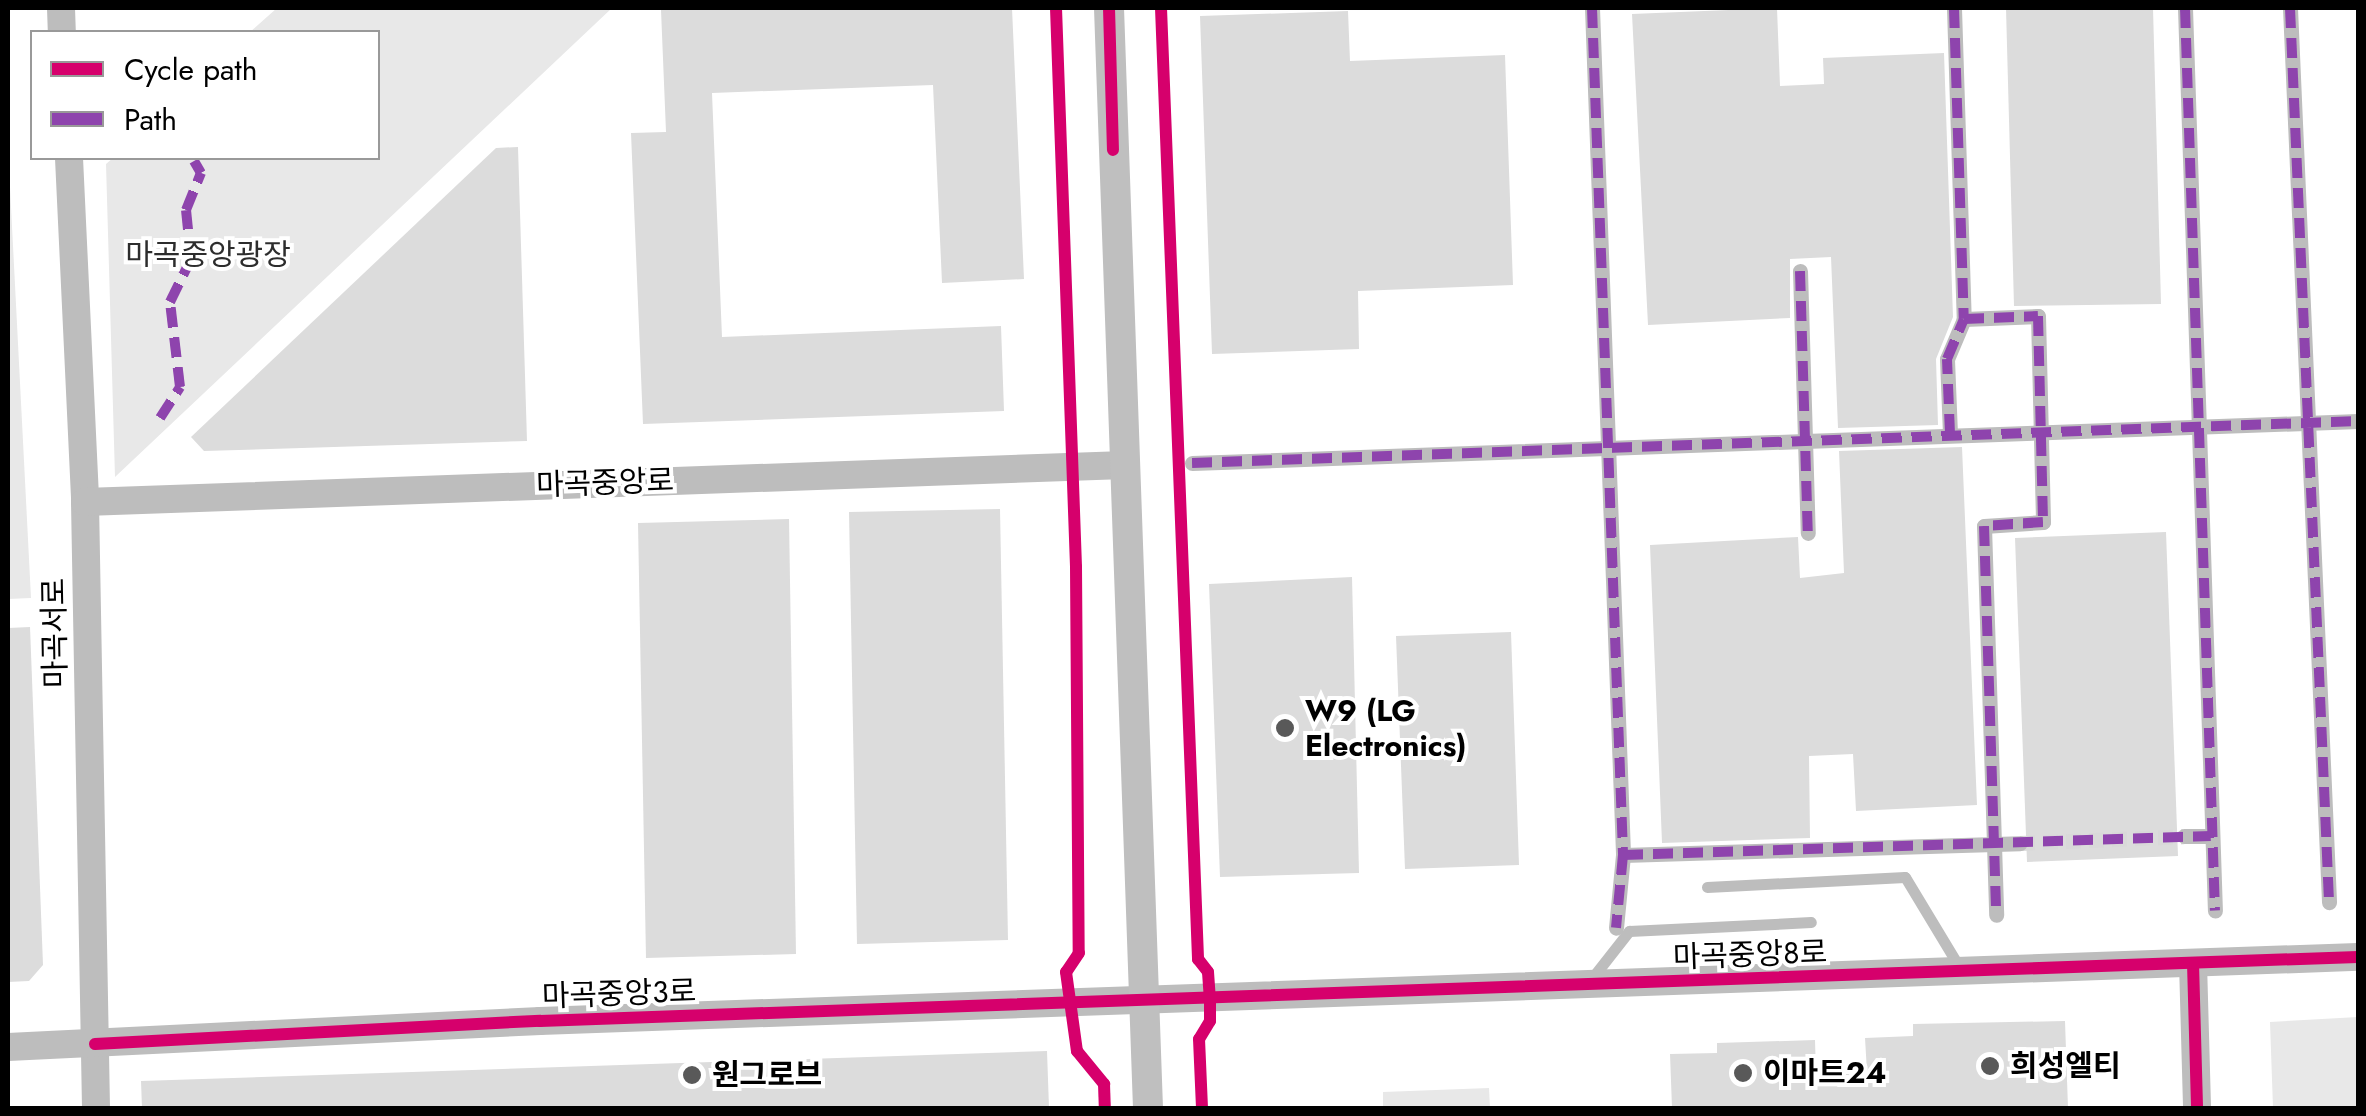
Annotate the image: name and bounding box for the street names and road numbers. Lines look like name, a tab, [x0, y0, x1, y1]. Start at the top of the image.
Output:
street label: 마곡중앙로	[535, 463, 675, 503]
street label: 마곡서로	[36, 577, 74, 689]
street label: 마곡중앙8로	[1672, 934, 1828, 976]
street label: 마곡중앙3로	[541, 973, 697, 1015]

